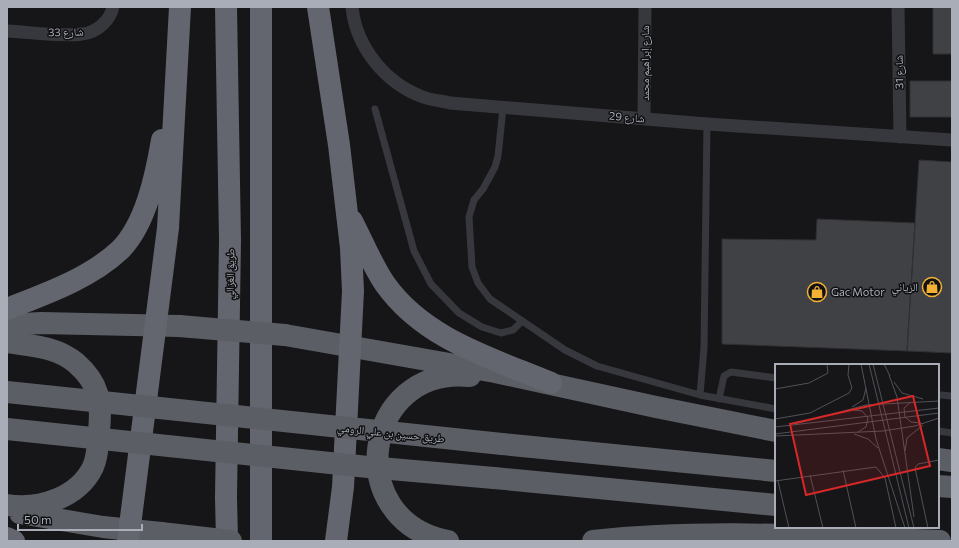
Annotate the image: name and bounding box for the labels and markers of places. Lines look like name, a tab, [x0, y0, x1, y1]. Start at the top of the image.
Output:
shop icon: الزياني	[921, 276, 943, 298]
place label: الزياني	[891, 280, 918, 296]
shop icon: Gac Motor	[806, 281, 828, 303]
place label: Gac Motor	[831, 285, 885, 298]

